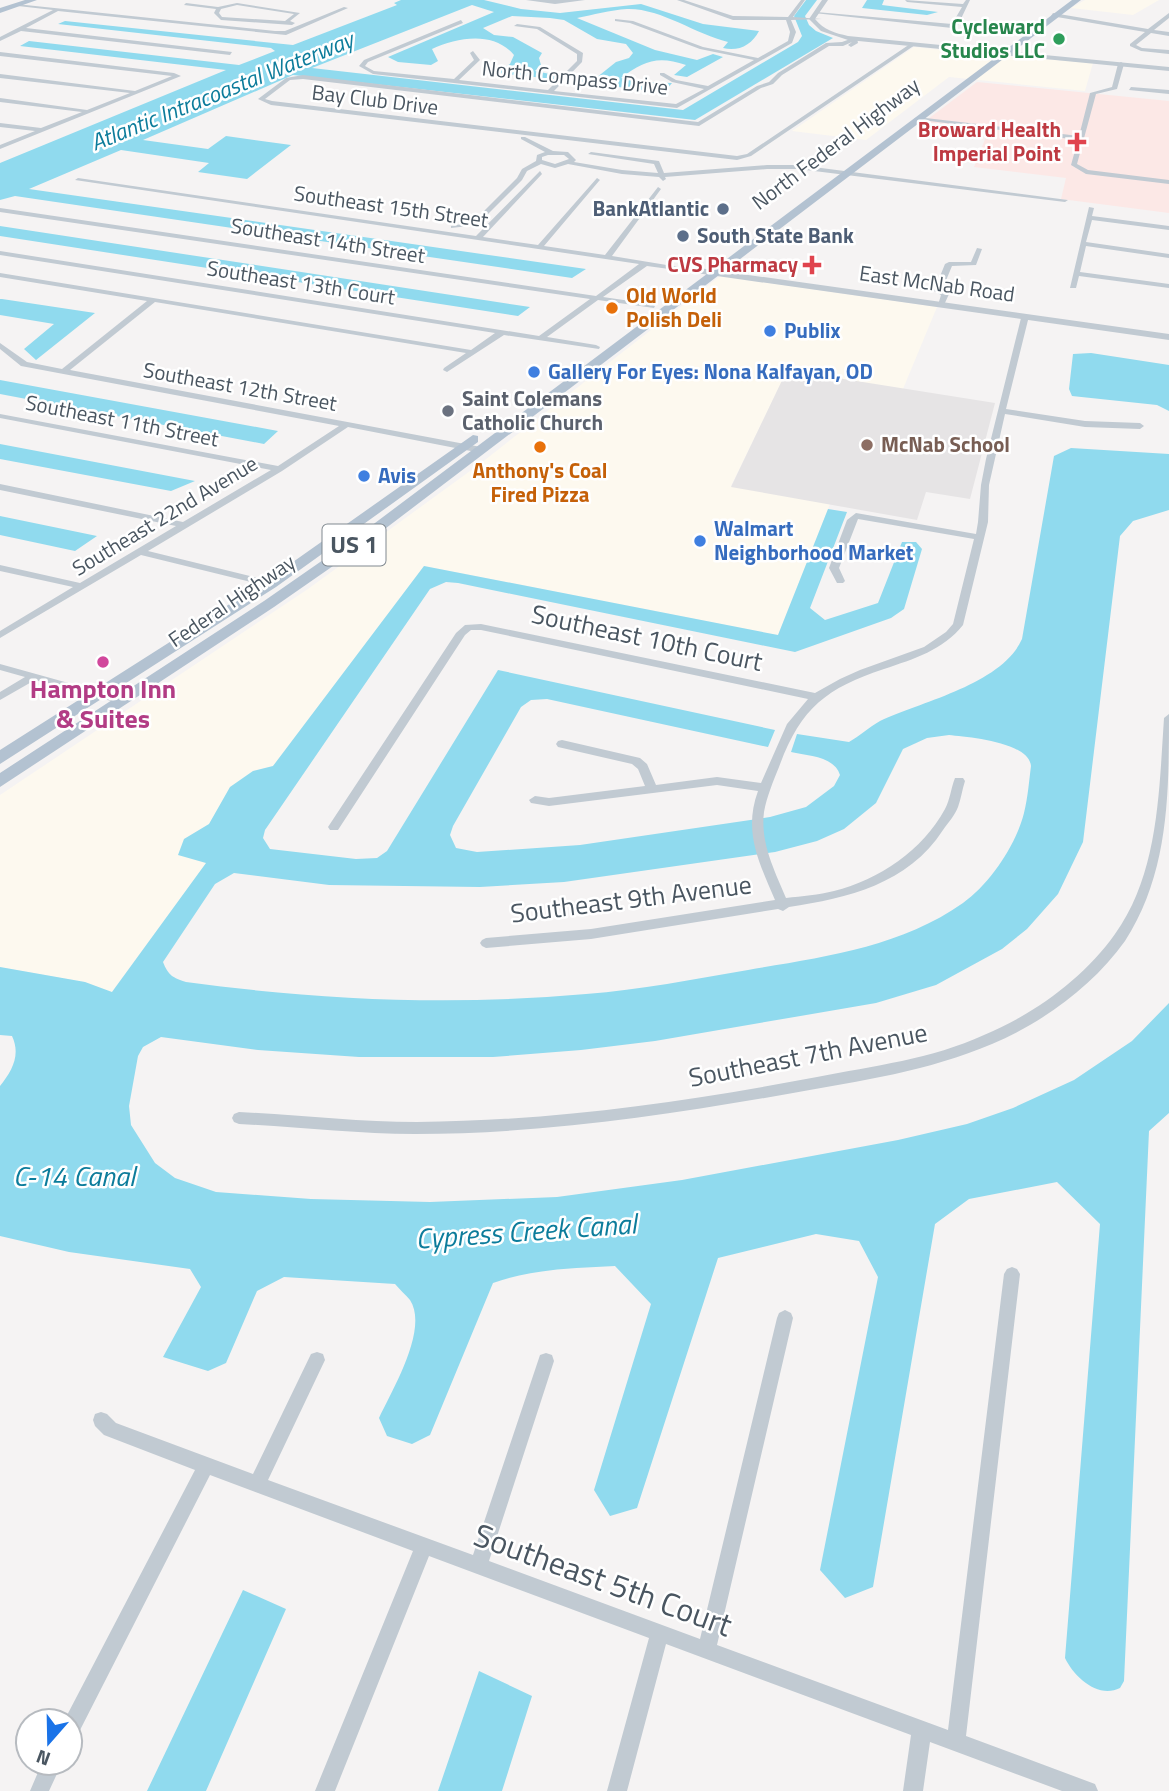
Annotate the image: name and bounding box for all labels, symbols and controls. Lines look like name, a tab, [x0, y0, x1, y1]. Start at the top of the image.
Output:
place label: Cycleward Studios LLC	[941, 10, 1045, 66]
water label: Atlantic Intracoastal Waterway	[85, 21, 361, 159]
marker: Cycleward Studios LLC	[1051, 31, 1067, 47]
street label: North Compass Drive	[480, 51, 670, 103]
street label: North Federal Highway	[745, 69, 926, 217]
street label: Bay Club Drive	[310, 75, 440, 123]
place label: Broward Health Imperial Point	[918, 113, 1061, 169]
marker: Broward Health Imperial Point	[1067, 132, 1087, 152]
street label: Southeast 15th Street	[292, 177, 491, 236]
place label: BankAtlantic	[593, 192, 709, 224]
marker: BankAtlantic	[715, 201, 731, 217]
street label: Southeast 14th Street	[229, 209, 428, 271]
place label: South State Bank	[697, 219, 854, 251]
marker: South State Bank	[675, 228, 691, 244]
place label: CVS Pharmacy	[667, 248, 798, 280]
street label: Southeast 13th Court	[205, 251, 398, 313]
street label: East McNab Road	[857, 256, 1017, 310]
marker: CVS Pharmacy	[804, 257, 820, 273]
place label: Old World Polish Deli	[626, 279, 722, 335]
marker: Old World Polish Deli	[604, 300, 620, 316]
place label: Publix	[784, 314, 840, 346]
marker: Publix	[762, 323, 778, 339]
street label: Southeast 12th Street	[141, 353, 340, 419]
place label: Gallery For Eyes: Nona Kalfayan, OD	[548, 355, 873, 387]
marker: Gallery For Eyes: Nona Kalfayan, OD	[526, 364, 542, 380]
place label: Saint Colemans Catholic Church	[462, 382, 603, 438]
street label: Southeast 11th Street	[23, 386, 222, 455]
marker: Saint Colemans Catholic Church	[440, 403, 456, 419]
place label: McNab School	[881, 428, 1010, 460]
marker: McNab School	[859, 437, 875, 453]
marker: Anthony's Coal Fired Pizza	[532, 439, 548, 455]
street label: Southeast 22nd Avenue	[66, 447, 263, 583]
place label: Anthony's Coal Fired Pizza	[472, 454, 608, 510]
place label: Avis	[378, 459, 416, 491]
marker: Avis	[356, 468, 372, 484]
place label: Walmart Neighborhood Market	[714, 512, 914, 568]
road number: US 1	[322, 524, 386, 566]
marker: Walmart Neighborhood Market	[692, 533, 708, 549]
street label: Federal Highway	[161, 546, 302, 655]
street label: Southeast 10th Court	[528, 594, 766, 681]
marker: Hampton Inn & Suites	[95, 654, 111, 670]
place label: Hampton Inn & Suites	[30, 669, 176, 738]
street label: Southeast 9th Avenue	[508, 864, 754, 933]
street label: Southeast 7th Avenue	[685, 1012, 931, 1097]
water label: C-14 Canal	[13, 1154, 138, 1197]
water label: Cypress Creek Canal	[414, 1201, 641, 1260]
street label: Southeast 5th Court	[467, 1510, 739, 1648]
north arrow	[14, 1707, 84, 1777]
text: N	[32, 1743, 54, 1774]

